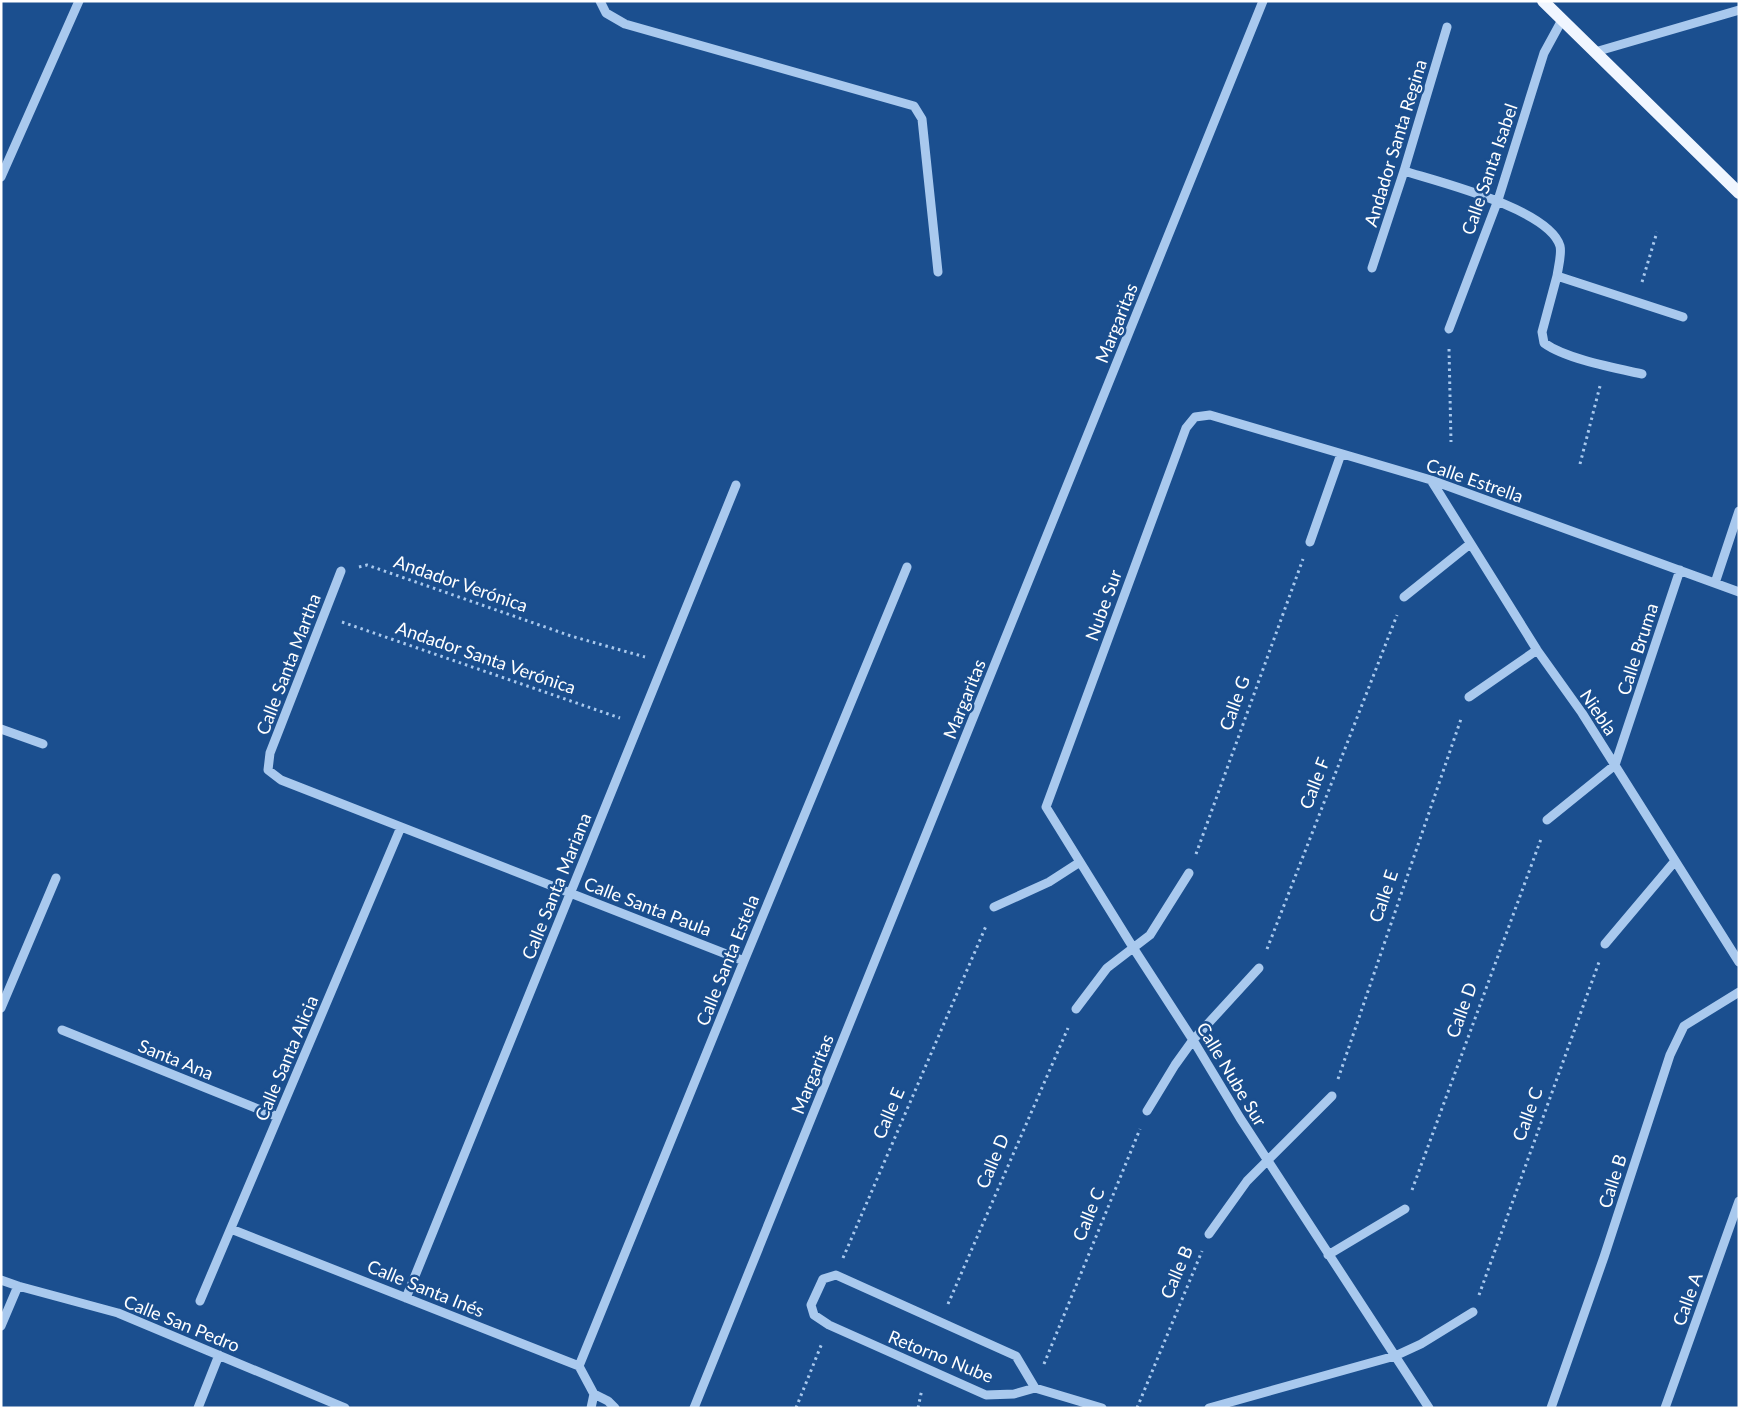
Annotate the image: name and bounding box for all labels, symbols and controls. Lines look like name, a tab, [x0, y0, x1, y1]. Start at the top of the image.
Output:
street label: Andador Santa Regina	[1359, 57, 1431, 229]
street label: Calle Santa Isabel	[1456, 100, 1522, 238]
street label: Margaritas	[1090, 280, 1142, 366]
street label: Calle Estrella	[1424, 453, 1526, 507]
street label: Andador Verónica	[391, 550, 531, 616]
street label: Nube Sur	[1080, 566, 1126, 644]
street label: Calle Santa Martha	[251, 590, 325, 738]
street label: Calle Bruma	[1612, 600, 1662, 698]
street label: Andador Santa Verónica	[393, 616, 579, 698]
street label: Margaritas	[938, 656, 990, 742]
street label: Calle G	[1214, 673, 1254, 733]
street label: Niebla	[1576, 685, 1622, 739]
street label: Calle F	[1294, 754, 1334, 812]
street label: Calle Santa Mariana	[517, 809, 595, 963]
street label: Calle E	[1364, 867, 1402, 925]
street label: Calle Santa Paula	[581, 872, 715, 940]
street label: Calle Santa Estela	[691, 891, 763, 1029]
street label: Calle D	[1441, 979, 1481, 1041]
street label: Calle Santa Alicia	[250, 992, 322, 1124]
street label: Calle Nube Sur	[1192, 1018, 1272, 1130]
street label: Margaritas	[786, 1031, 838, 1117]
street label: Santa Ana	[135, 1034, 217, 1084]
street label: Calle E	[867, 1084, 909, 1142]
street label: Calle C	[1507, 1084, 1547, 1144]
street label: Calle D	[971, 1130, 1013, 1192]
street label: Calle B	[1593, 1151, 1631, 1211]
street label: Calle C	[1067, 1184, 1109, 1244]
street label: Calle B	[1155, 1242, 1197, 1302]
street label: Calle Santa Inés	[364, 1255, 488, 1322]
street label: Calle A	[1667, 1269, 1707, 1329]
street label: Calle San Pedro	[121, 1290, 243, 1356]
street label: Retorno Nube	[885, 1325, 997, 1387]

